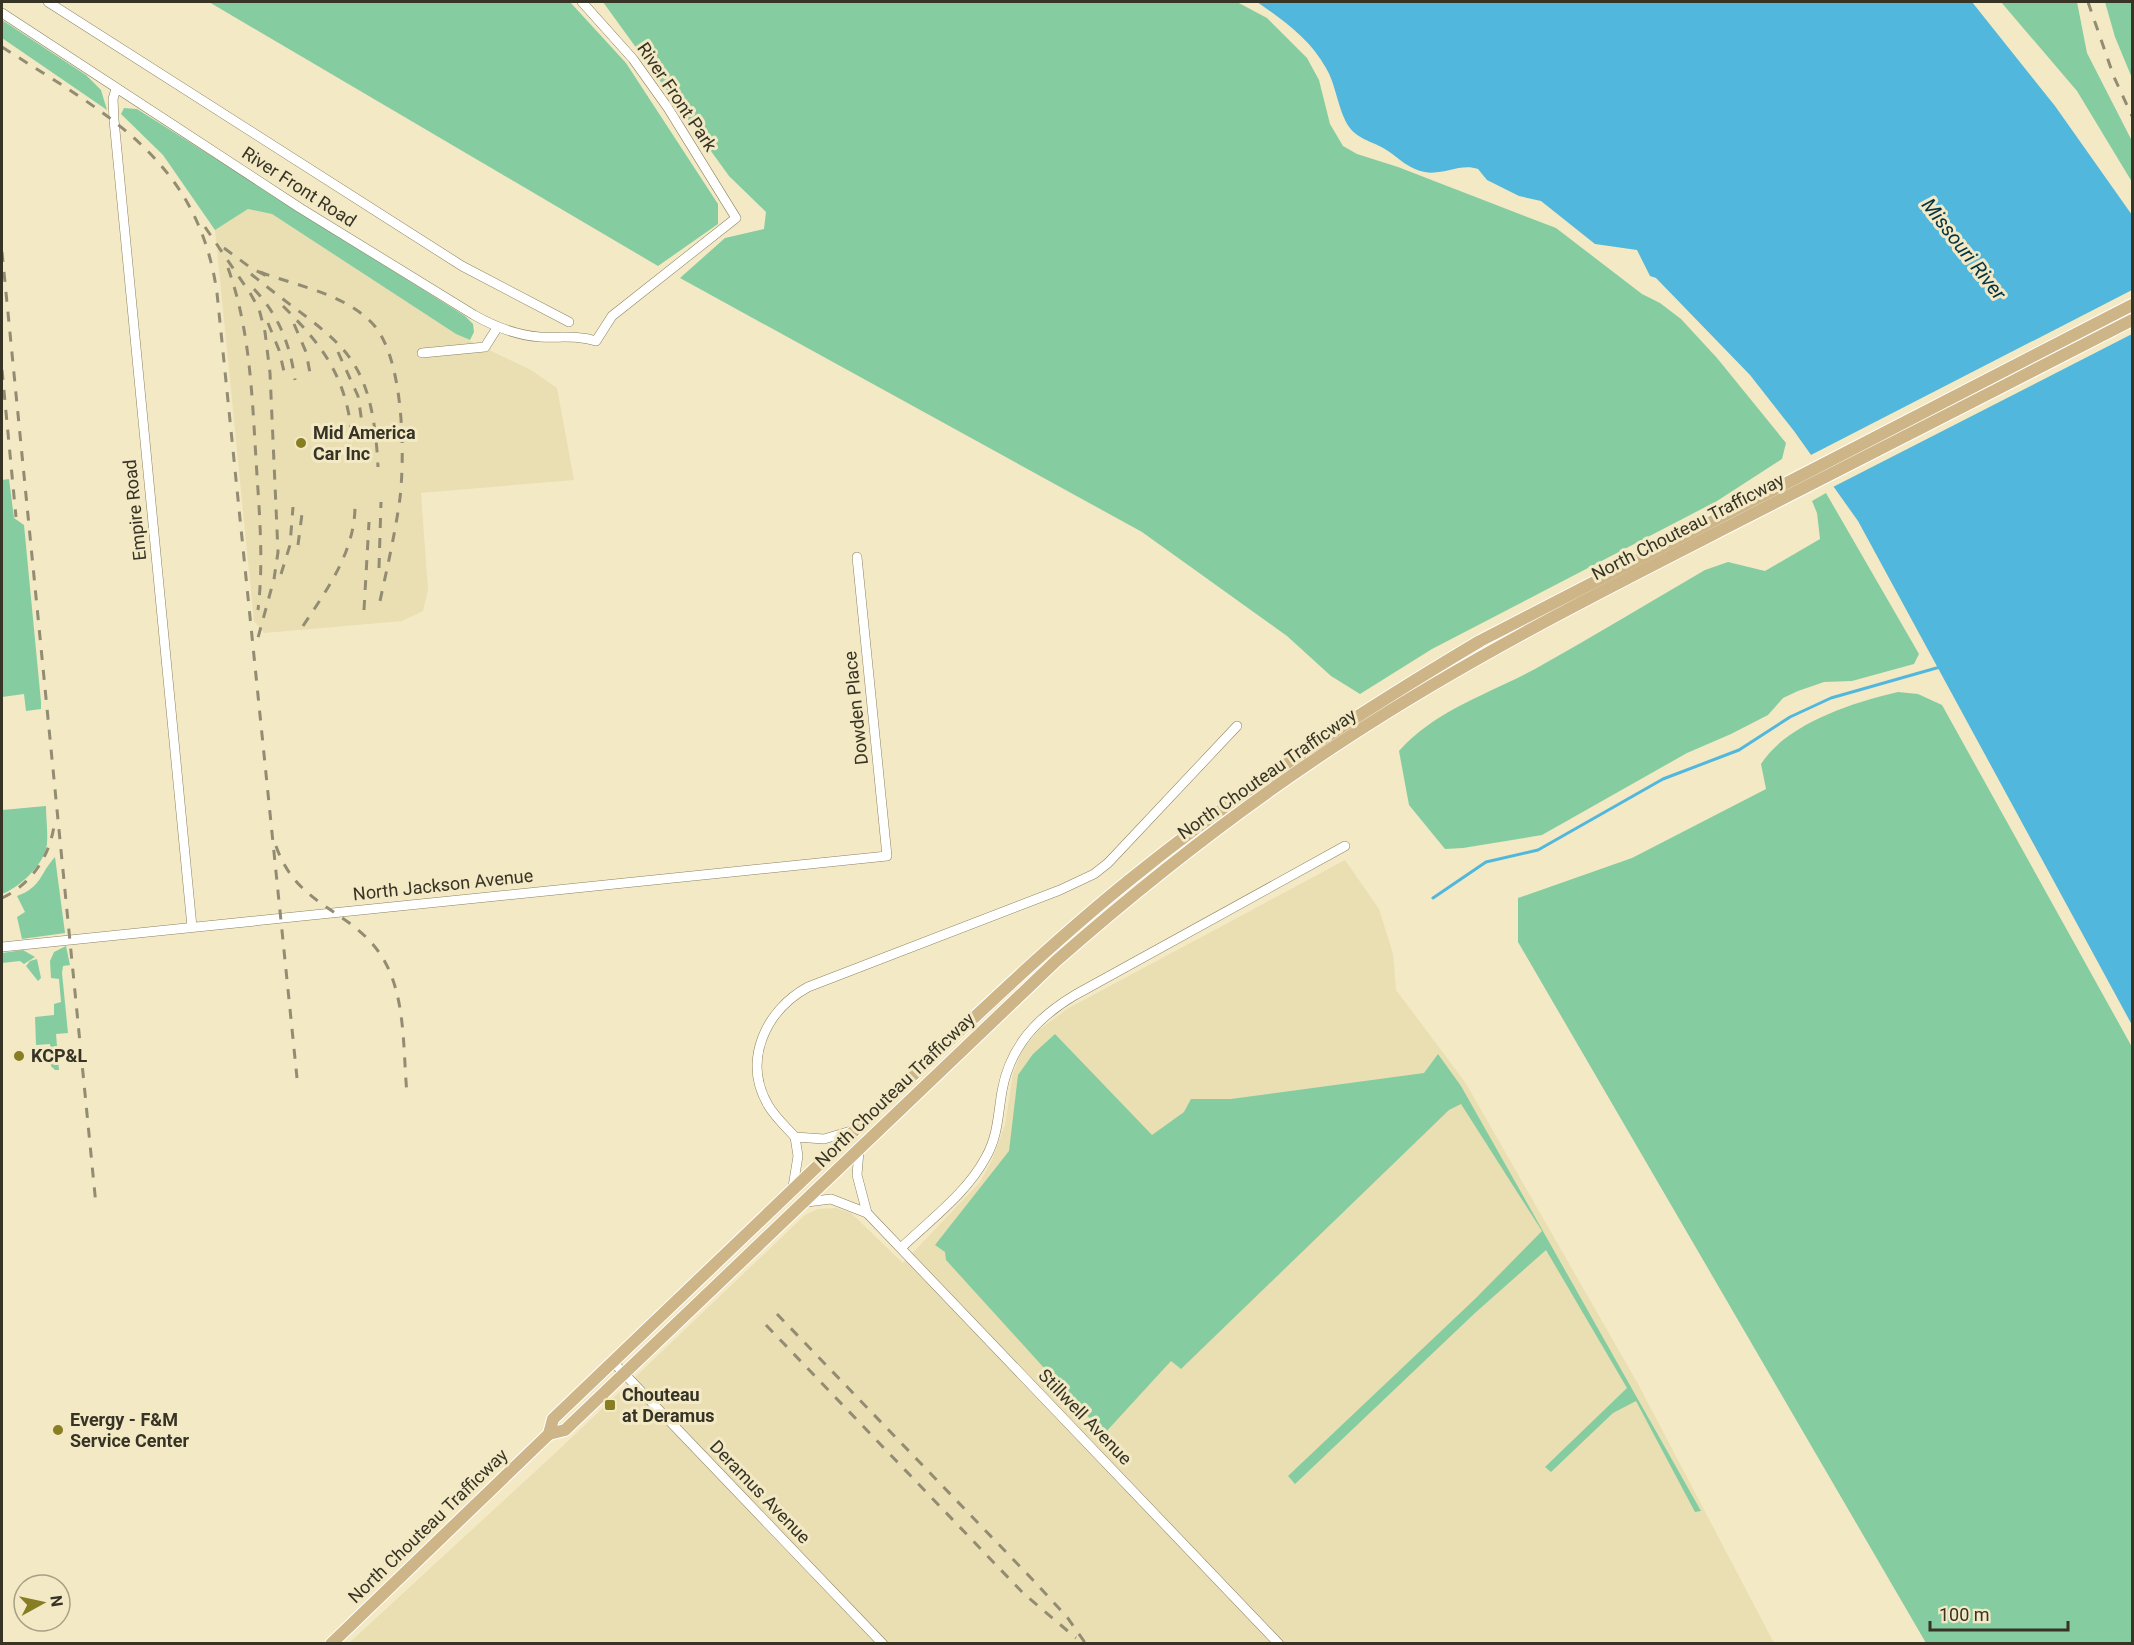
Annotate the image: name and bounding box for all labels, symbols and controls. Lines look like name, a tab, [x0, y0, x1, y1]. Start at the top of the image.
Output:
street label: River Front Park	[633, 38, 722, 156]
street label: River Front Road	[238, 142, 360, 231]
water label: Missouri River	[1917, 193, 2012, 306]
place label: Mid America Car Inc	[313, 422, 416, 464]
marker: Mid America Car Inc	[294, 436, 308, 450]
street label: Empire Road	[119, 458, 150, 562]
street label: North Chouteau Trafficway	[1588, 469, 1788, 584]
street label: Dowden Place	[839, 650, 872, 766]
street label: North Chouteau Trafficway	[1173, 704, 1360, 843]
street label: North Jackson Avenue	[352, 865, 534, 904]
street label: North Chouteau Trafficway	[811, 1008, 979, 1171]
place label: KCP&L	[31, 1045, 87, 1066]
marker: KCP&L	[12, 1049, 26, 1063]
street label: Stillwell Avenue	[1034, 1364, 1136, 1469]
place label: Chouteau at Deramus	[622, 1384, 714, 1426]
marker: Chouteau at Deramus	[603, 1398, 617, 1412]
place label: Evergy - F&M Service Center	[70, 1409, 189, 1451]
marker: Evergy - F&M Service Center	[51, 1423, 65, 1437]
street label: Deramus Avenue	[706, 1436, 815, 1548]
street label: North Chouteau Trafficway	[344, 1444, 512, 1607]
north arrow	[12, 1573, 72, 1633]
text: N	[46, 1594, 67, 1608]
scale bar	[1930, 1594, 2068, 1632]
text: 100 m	[1939, 1604, 1990, 1625]

